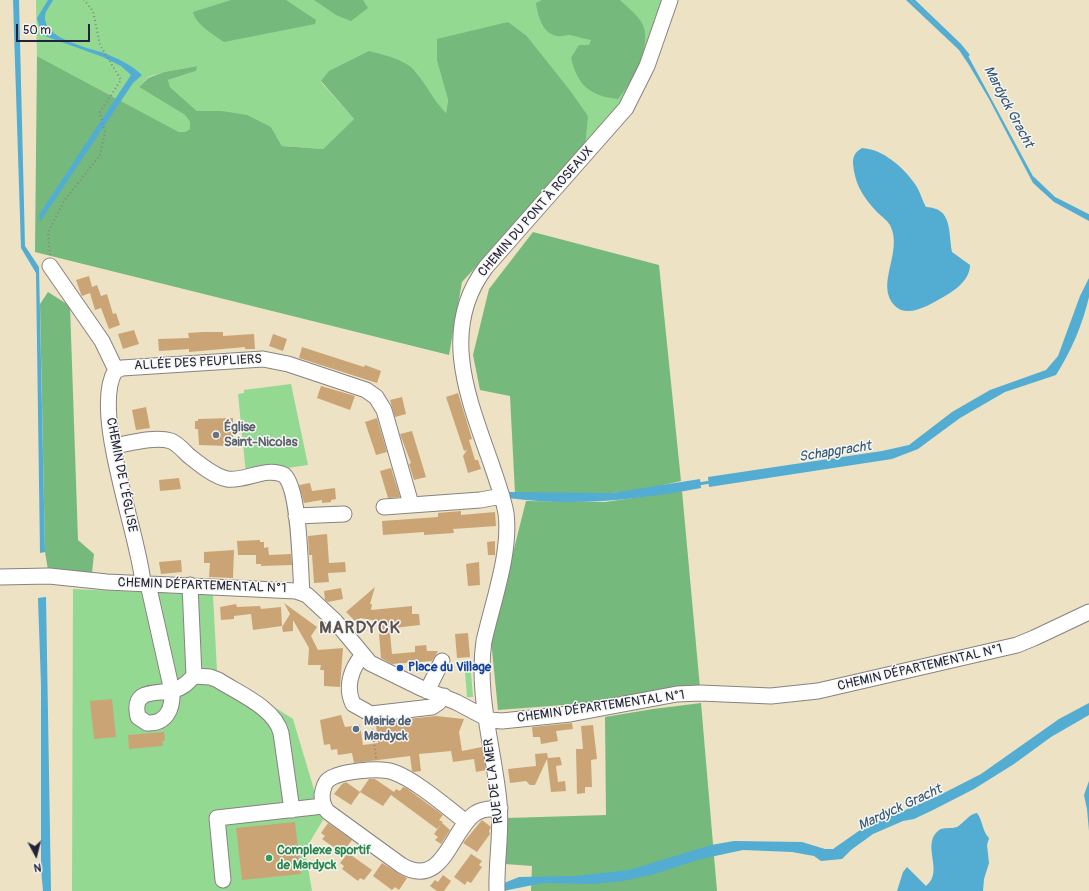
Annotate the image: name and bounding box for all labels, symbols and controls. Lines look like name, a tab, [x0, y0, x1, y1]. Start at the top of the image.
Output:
scale bar	[18, 16, 92, 42]
text: 50 m	[23, 23, 51, 38]
water label: Mardyck Gracht	[979, 63, 1037, 151]
street label: CHEMIN DU PONT À ROSEAUX	[475, 144, 597, 280]
street label: ALLÉE DES PEUPLIERS	[134, 352, 262, 374]
street label: CHEMIN DE L'ÉGLISE	[102, 416, 140, 534]
place label: Église Saint-Nicolas	[224, 420, 297, 451]
marker: Église Saint-Nicolas	[211, 430, 221, 440]
water label: Schapgracht	[798, 438, 872, 466]
street label: CHEMIN DÉPARTEMENTAL N°1	[117, 575, 287, 597]
district label: MARDYCK	[319, 619, 401, 639]
street label: CHEMIN DÉPARTEMENTAL N°1	[836, 641, 1004, 695]
place label: Place du Village	[408, 660, 491, 676]
marker: Place du Village	[395, 663, 405, 673]
street label: CHEMIN DÉPARTEMENTAL N°1	[516, 688, 686, 726]
place label: Mairie de Mardyck	[364, 714, 411, 745]
marker: Mairie de Mardyck	[351, 724, 361, 734]
street label: RUE DE LA MER	[481, 738, 507, 824]
water label: Mardyck Gracht	[856, 781, 944, 835]
north arrow	[16, 835, 56, 875]
place label: Complexe sportif de Mardyck	[277, 843, 371, 874]
marker: Complexe sportif de Mardyck	[264, 853, 274, 863]
text: N	[33, 861, 42, 874]

